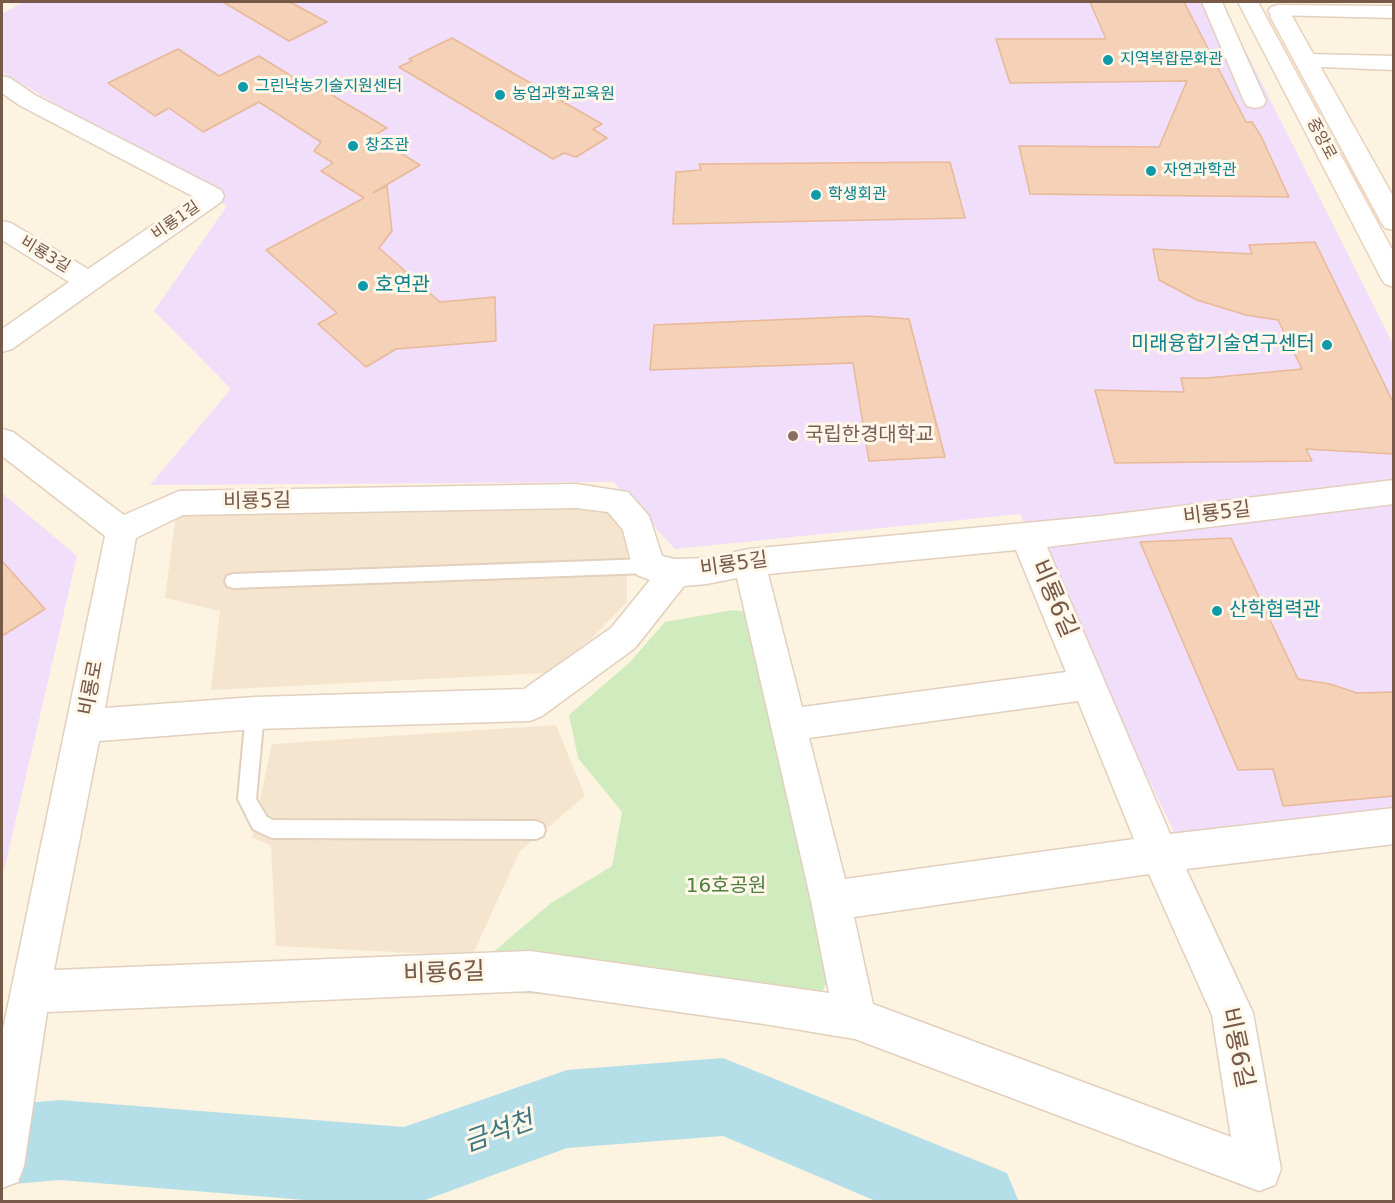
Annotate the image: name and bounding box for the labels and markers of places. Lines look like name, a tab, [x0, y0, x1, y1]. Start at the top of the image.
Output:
place label: 지역복합문화관	[1120, 50, 1223, 70]
marker: 지역복합문화관	[1101, 53, 1115, 67]
place label: 그린낙농기술지원센터	[255, 77, 402, 97]
marker: 그린낙농기술지원센터	[236, 80, 250, 94]
place label: 농업과학교육원	[512, 85, 615, 105]
marker: 농업과학교육원	[493, 88, 507, 102]
place label: 창조관	[365, 136, 409, 156]
marker: 창조관	[346, 139, 360, 153]
place label: 자연과학관	[1163, 161, 1237, 181]
marker: 자연과학관	[1144, 164, 1158, 178]
place label: 학생회관	[828, 185, 887, 205]
marker: 학생회관	[809, 188, 823, 202]
place label: 호연관	[375, 274, 430, 298]
marker: 호연관	[356, 279, 370, 293]
place label: 미래융합기술연구센터	[1131, 333, 1315, 357]
marker: 미래융합기술연구센터	[1320, 338, 1334, 352]
place label: 국립한경대학교	[805, 424, 934, 448]
marker: 국립한경대학교	[786, 429, 800, 443]
place label: 산학협력관	[1229, 599, 1321, 623]
marker: 산학협력관	[1210, 604, 1224, 618]

